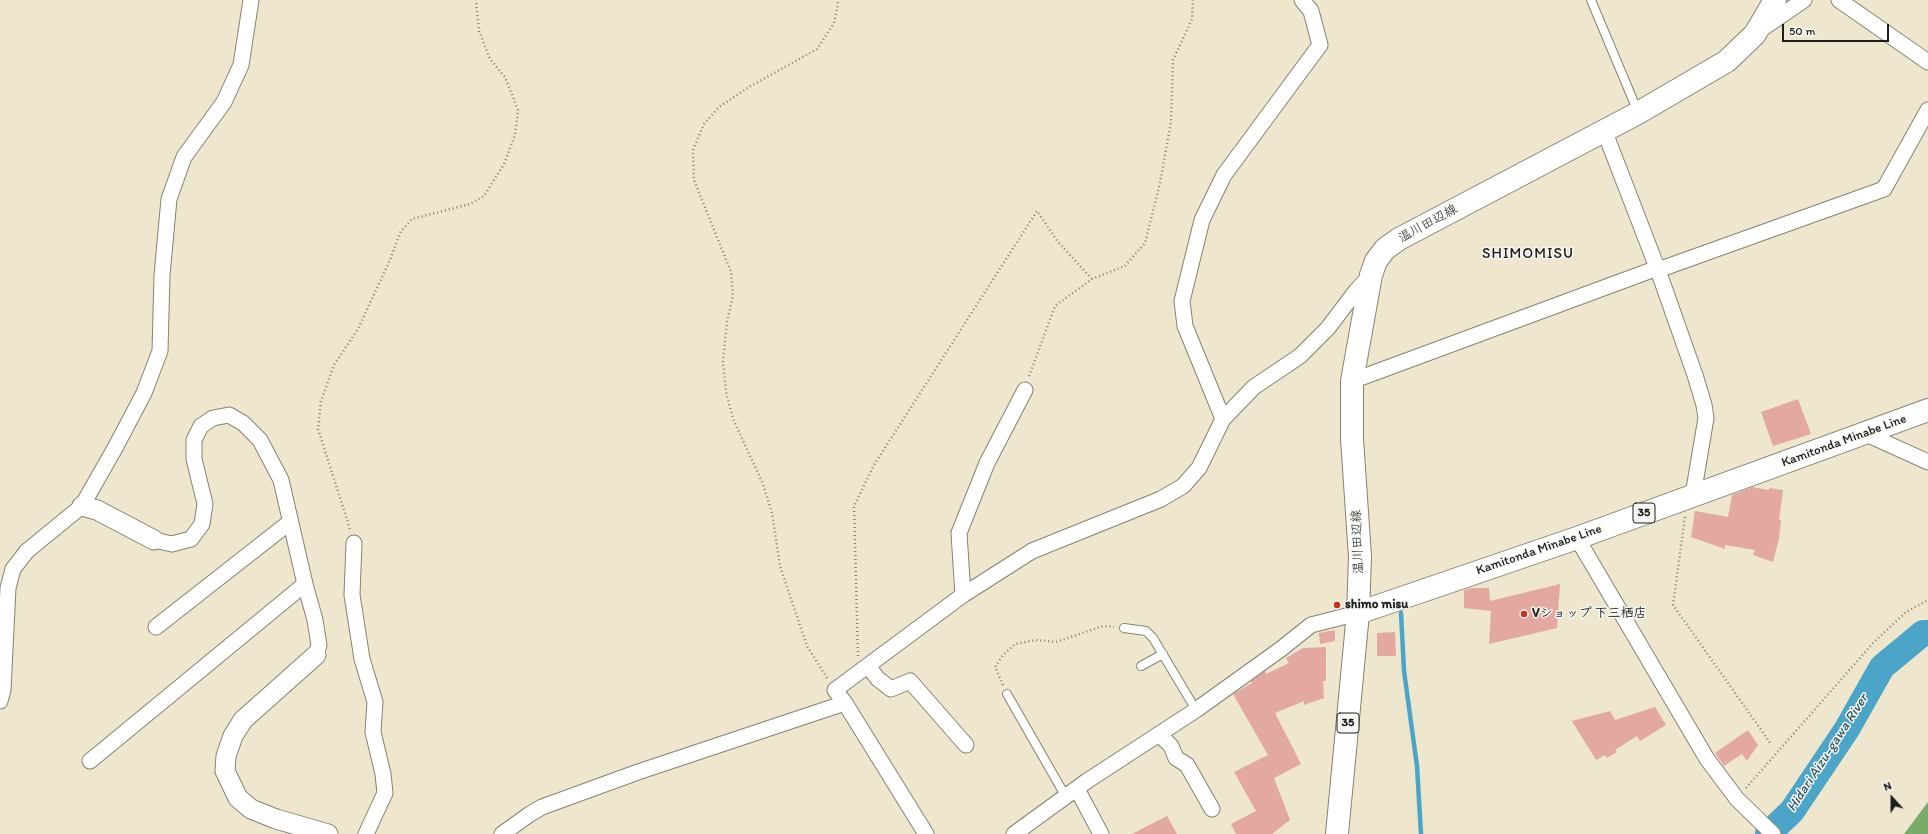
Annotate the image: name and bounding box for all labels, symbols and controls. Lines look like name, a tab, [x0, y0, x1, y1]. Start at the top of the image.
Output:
scale bar	[1784, 16, 1891, 42]
text: 50 m	[1789, 24, 1815, 38]
street label: 温川田辺線	[1396, 201, 1460, 247]
district label: SHIMOMISU	[1482, 245, 1574, 263]
street label: Kamitonda Minabe Line	[1779, 411, 1909, 471]
road number: 35	[1633, 503, 1655, 523]
street label: 温川田辺線	[1349, 509, 1367, 575]
street label: Kamitonda Minabe Line	[1474, 521, 1604, 579]
place label: shimo misu	[1345, 597, 1408, 613]
marker: shimo misu	[1332, 600, 1342, 610]
place label: Vショップ 下三栖店	[1532, 606, 1647, 622]
marker: Vショップ 下三栖店	[1519, 609, 1529, 619]
water label: Hidari Aizu-gawa River	[1784, 691, 1872, 815]
road number: 35	[1337, 713, 1359, 733]
north arrow	[1872, 778, 1912, 818]
text: N	[1882, 779, 1893, 794]

